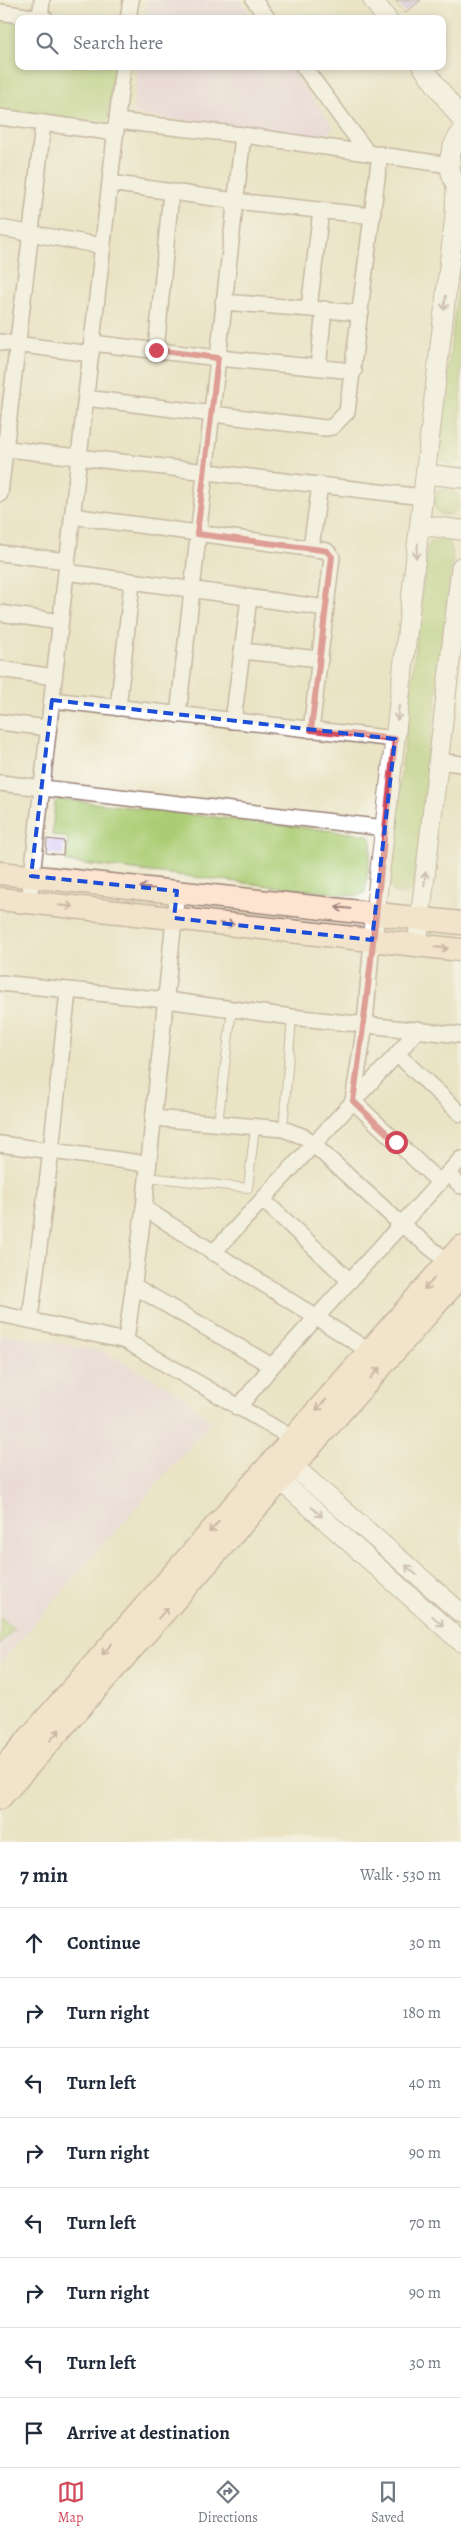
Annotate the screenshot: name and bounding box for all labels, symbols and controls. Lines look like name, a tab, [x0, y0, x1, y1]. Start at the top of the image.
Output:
search box	[15, 15, 446, 70]
icon: search	[33, 29, 61, 57]
text: Search here	[73, 30, 163, 56]
one-way arrow	[440, 295, 450, 311]
route end	[145, 339, 168, 362]
one-way arrow	[412, 543, 422, 559]
one-way arrow	[393, 704, 403, 720]
one-way arrow	[420, 871, 430, 887]
one-way arrow	[139, 883, 155, 893]
one-way arrow	[58, 901, 74, 911]
one-way arrow	[335, 903, 351, 913]
one-way arrow	[219, 919, 235, 928]
one-way arrow	[433, 943, 449, 953]
route start	[385, 1131, 408, 1154]
one-way arrow	[423, 1277, 435, 1290]
one-way arrow	[369, 1367, 381, 1380]
one-way arrow	[315, 1399, 327, 1412]
one-way arrow	[310, 1507, 323, 1518]
one-way arrow	[208, 1521, 220, 1534]
one-way arrow	[405, 1564, 418, 1575]
one-way arrow	[157, 1607, 169, 1620]
one-way arrow	[431, 1615, 444, 1627]
one-way arrow	[101, 1643, 112, 1656]
one-way arrow	[50, 1728, 61, 1741]
text: 7 min	[20, 1861, 68, 1889]
text: Walk · 530 m	[360, 1864, 441, 1886]
icon: ahead	[20, 1929, 48, 1957]
text: Continue	[67, 1930, 141, 1956]
text: 30 m	[409, 1932, 441, 1954]
icon: right	[20, 1999, 48, 2027]
text: Turn right	[67, 2000, 149, 2026]
text: 180 m	[403, 2002, 441, 2024]
icon: left	[20, 2069, 48, 2097]
text: Turn left	[67, 2070, 136, 2096]
text: 40 m	[409, 2072, 441, 2094]
icon: right	[20, 2139, 48, 2167]
text: Turn right	[67, 2140, 149, 2166]
text: 90 m	[409, 2142, 441, 2164]
icon: left	[20, 2209, 48, 2237]
text: Turn left	[67, 2210, 136, 2236]
text: 70 m	[409, 2212, 441, 2234]
icon: right	[20, 2279, 48, 2307]
text: Turn right	[67, 2280, 149, 2306]
text: 90 m	[409, 2282, 441, 2304]
icon: left	[20, 2349, 48, 2377]
text: Turn left	[67, 2350, 136, 2376]
text: 30 m	[409, 2352, 441, 2374]
icon: arrive	[20, 2419, 48, 2447]
text: Arrive at destination	[67, 2420, 230, 2446]
tab: Map	[57, 2478, 85, 2527]
tab: Directions	[198, 2478, 258, 2527]
tab: Saved	[371, 2478, 404, 2527]

